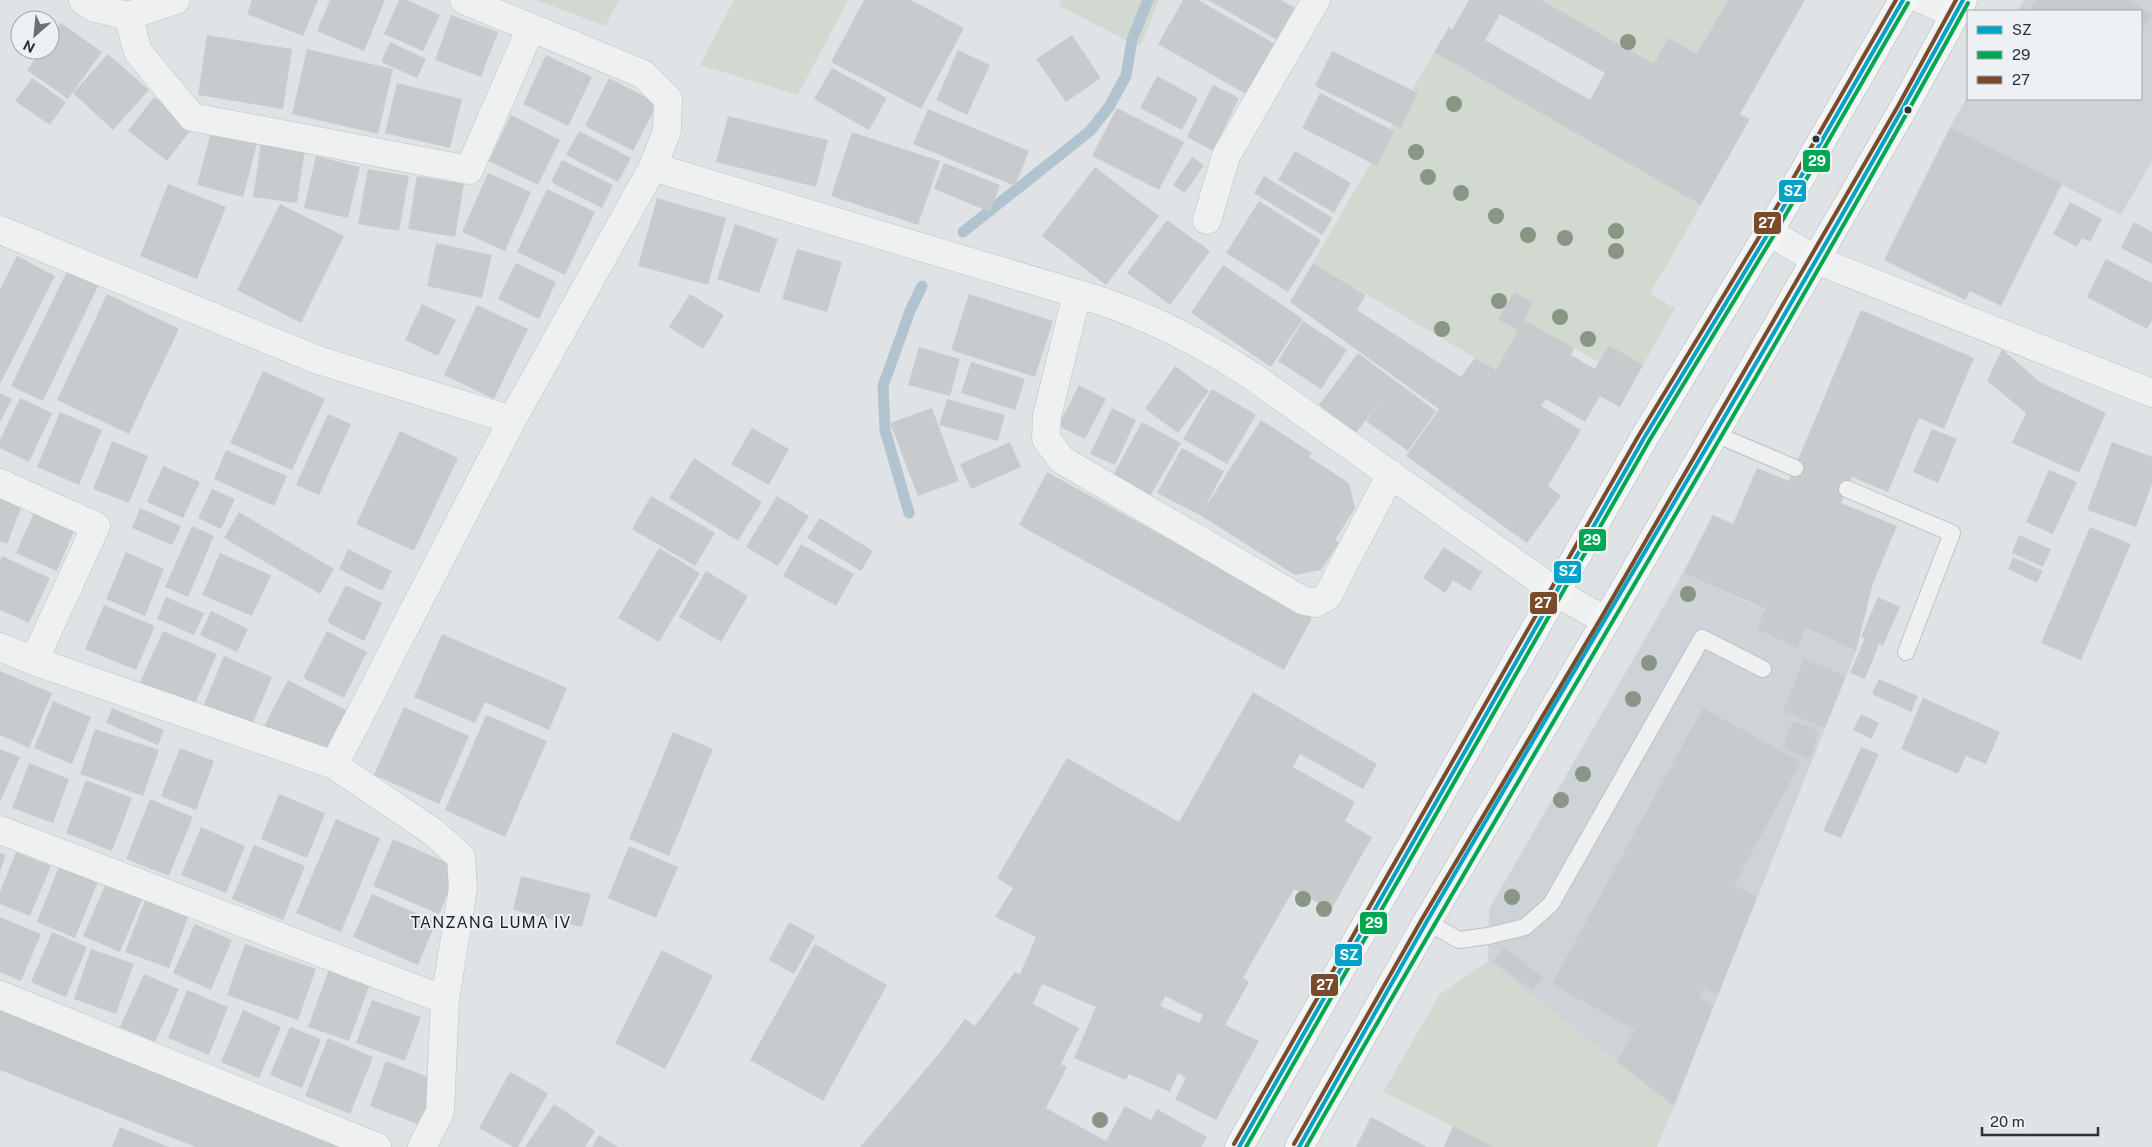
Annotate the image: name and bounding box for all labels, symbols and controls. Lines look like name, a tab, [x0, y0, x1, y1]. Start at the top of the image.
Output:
north arrow	[10, 10, 60, 60]
legend	[1967, 10, 2142, 100]
text: SZ	[2012, 21, 2032, 38]
text: N	[21, 37, 38, 56]
text: 29	[2012, 46, 2030, 63]
text: 27	[2012, 71, 2030, 88]
unlabelled marker	[1903, 105, 1913, 115]
unlabelled marker	[1811, 134, 1821, 144]
line badge: 29	[1802, 149, 1831, 173]
text: 29	[1808, 153, 1826, 169]
line badge: SZ	[1778, 179, 1807, 203]
text: SZ	[1784, 183, 1802, 199]
line badge: 27	[1753, 211, 1782, 235]
text: 27	[1758, 215, 1776, 231]
line badge: 29	[1578, 528, 1607, 552]
text: 29	[1583, 532, 1601, 548]
line badge: SZ	[1553, 560, 1582, 584]
text: SZ	[1559, 563, 1577, 579]
line badge: 27	[1529, 591, 1558, 615]
text: 27	[1534, 595, 1552, 611]
line badge: 29	[1359, 911, 1388, 935]
district label: TANZANG LUMA IV	[411, 913, 571, 932]
text: 29	[1365, 915, 1383, 931]
line badge: SZ	[1334, 943, 1363, 967]
text: SZ	[1340, 947, 1358, 963]
line badge: 27	[1310, 973, 1339, 997]
text: 27	[1316, 977, 1334, 993]
scale bar	[1982, 1104, 2098, 1136]
text: 20 m	[1990, 1113, 2025, 1130]

